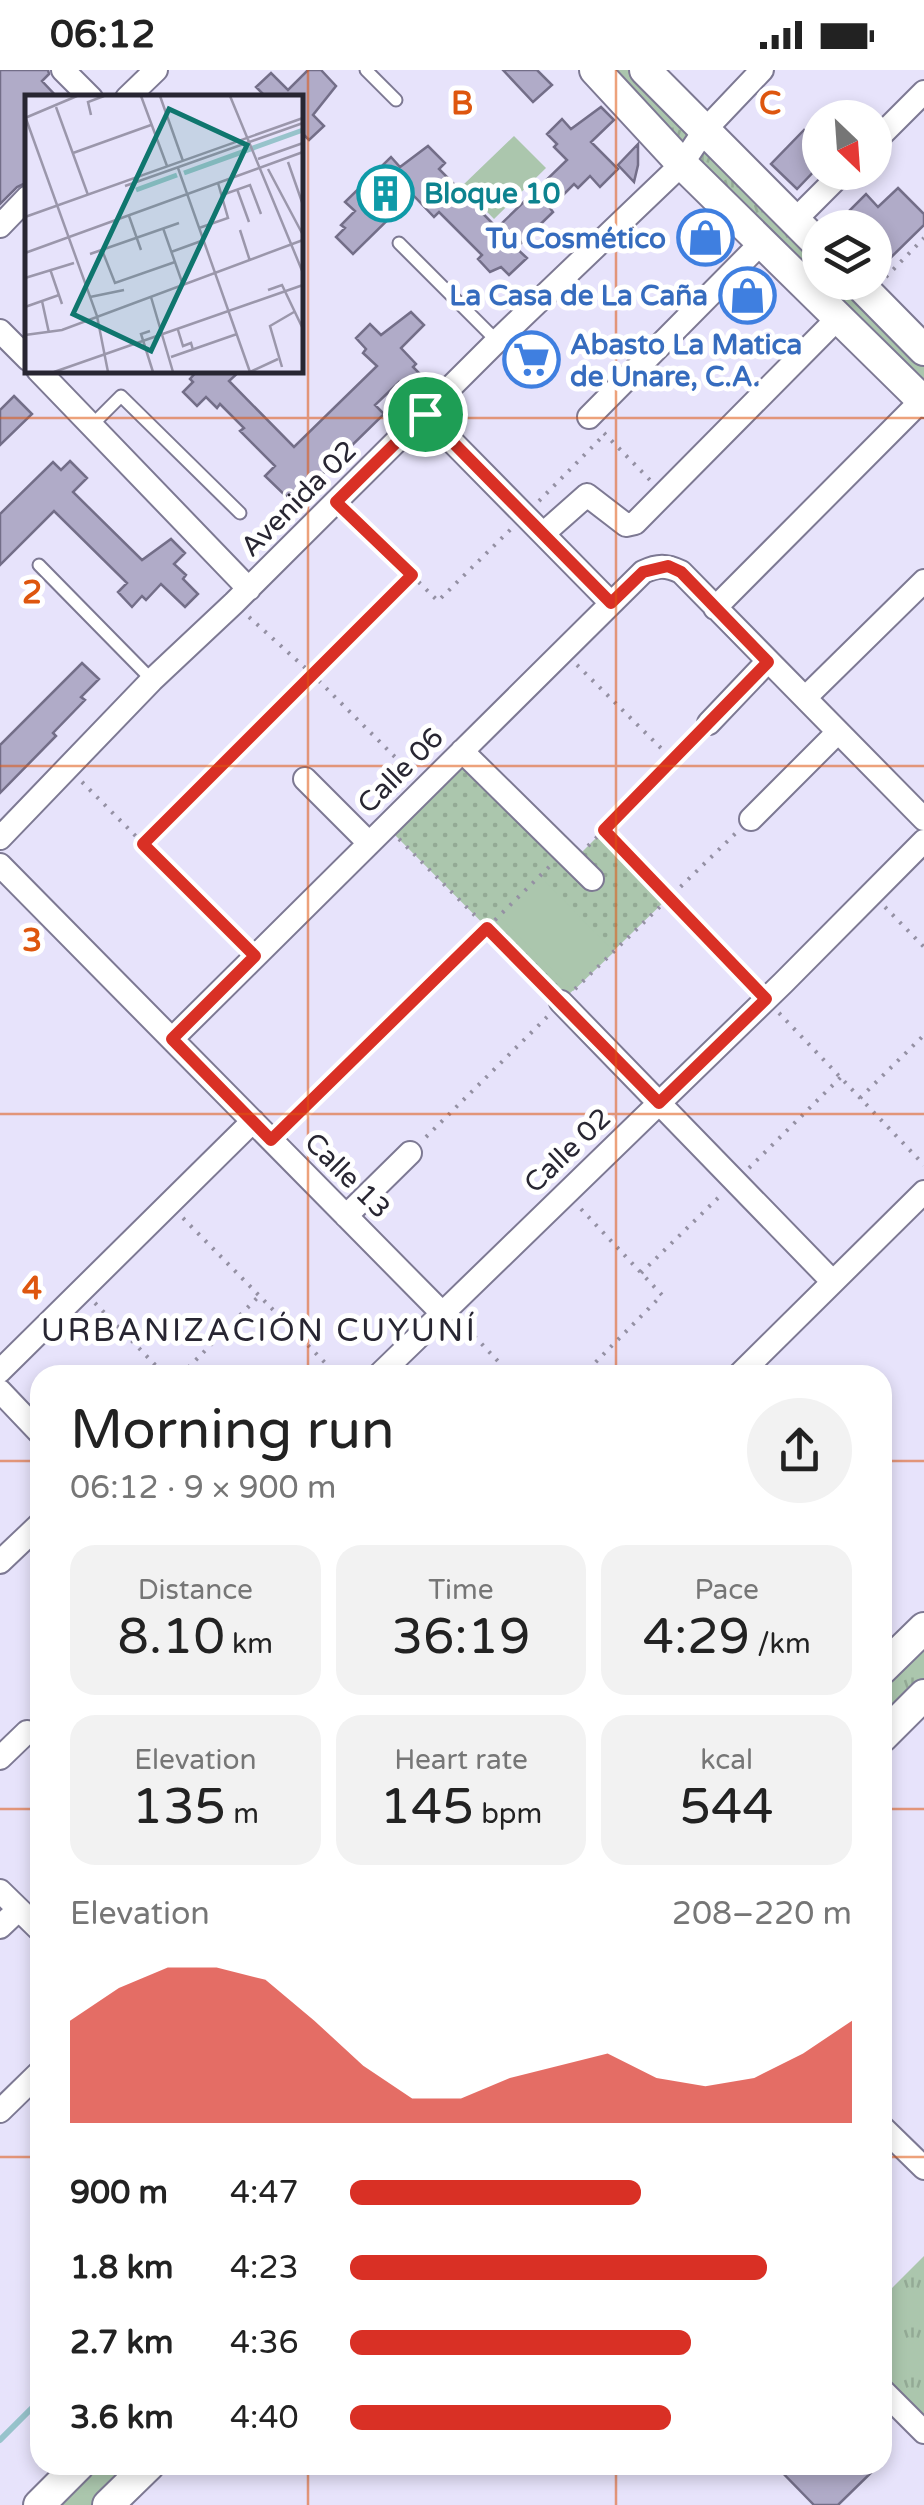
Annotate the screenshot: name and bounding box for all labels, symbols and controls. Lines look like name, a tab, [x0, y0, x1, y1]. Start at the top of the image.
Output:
text: 06:12	[50, 12, 155, 58]
text: B	[451, 85, 473, 123]
text: C	[759, 85, 781, 123]
inset map	[25, 95, 302, 372]
north arrow	[802, 100, 892, 190]
map controls	[802, 100, 892, 300]
building icon: Bloque 10	[355, 163, 415, 223]
place label: Bloque 10	[424, 177, 560, 211]
shop icon: Tu Cosmético	[675, 208, 735, 268]
button: layers	[802, 210, 892, 300]
place label: Tu Cosmético	[485, 222, 666, 256]
shop icon: La Casa de La Caña	[717, 265, 777, 325]
place label: La Casa de La Caña	[449, 279, 708, 313]
place label: Abasto La Matica de Unare, C.A.	[570, 328, 802, 394]
supermarket icon: Abasto La Matica de Unare, C.A.	[501, 330, 561, 390]
pin	[383, 372, 468, 457]
icon: arrive	[398, 387, 453, 442]
street label: Avenida 02	[234, 434, 364, 564]
text: 2	[22, 574, 42, 612]
street label: Calle 06	[351, 721, 451, 821]
text: 3	[22, 922, 42, 960]
street label: Calle 02	[517, 1101, 618, 1200]
street label: Calle 13	[297, 1126, 397, 1226]
text: 4	[22, 1270, 42, 1308]
district label: URBANIZACIÓN CUYUNÍ	[41, 1311, 477, 1350]
text: Morning run	[70, 1398, 395, 1464]
button: share	[747, 1398, 852, 1503]
text: 06:12 · 9 × 900 m	[70, 1469, 336, 1507]
text: Distance	[138, 1573, 253, 1607]
text: Time	[428, 1573, 494, 1607]
text: Pace	[694, 1573, 759, 1607]
text: 8.10	[118, 1607, 225, 1667]
text: 36:19	[392, 1607, 530, 1667]
text: 4:29	[643, 1607, 750, 1667]
text: km	[225, 1627, 273, 1661]
text: /km	[750, 1627, 811, 1661]
text: Elevation	[134, 1743, 257, 1777]
text: Heart rate	[394, 1743, 528, 1777]
text: kcal	[700, 1743, 753, 1777]
text: 135	[132, 1777, 226, 1837]
text: 145	[380, 1777, 474, 1837]
text: 544	[680, 1777, 774, 1837]
text: m	[226, 1797, 259, 1831]
text: bpm	[474, 1797, 542, 1831]
text: Elevation	[70, 1895, 210, 1933]
text: 208–220 m	[672, 1895, 852, 1933]
text: 900 m	[70, 2174, 168, 2212]
text: 4:47	[230, 2174, 299, 2212]
text: 1.8 km	[70, 2249, 174, 2287]
text: 4:23	[230, 2249, 299, 2287]
text: 2.7 km	[70, 2324, 173, 2362]
text: 4:36	[230, 2324, 299, 2362]
text: 3.6 km	[70, 2399, 174, 2437]
text: 4:40	[230, 2399, 299, 2437]

